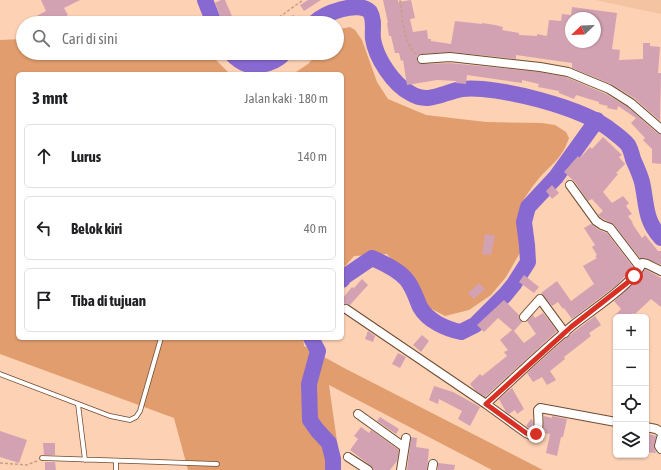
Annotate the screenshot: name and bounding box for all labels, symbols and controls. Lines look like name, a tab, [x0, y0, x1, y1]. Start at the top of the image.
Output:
north arrow	[565, 12, 601, 48]
search box	[16, 16, 344, 60]
icon: search	[30, 27, 52, 49]
text: Cari di sini	[62, 30, 118, 47]
text: 3 mnt	[32, 88, 68, 108]
text: Jalan kaki · 180 m	[244, 91, 328, 106]
icon: ahead	[33, 145, 55, 167]
text: Lurus	[71, 148, 101, 165]
text: 140 m	[298, 149, 327, 164]
icon: left	[33, 217, 55, 239]
text: Belok kiri	[71, 220, 122, 237]
text: 40 m	[304, 221, 327, 236]
route start	[625, 267, 643, 285]
icon: arrive	[33, 289, 55, 311]
text: Tiba di tujuan	[71, 292, 146, 309]
map controls	[613, 314, 649, 458]
button: +	[613, 314, 649, 350]
button: −	[613, 350, 649, 386]
button: locate	[613, 386, 649, 422]
button: layers	[613, 422, 649, 458]
route end	[527, 425, 545, 443]

